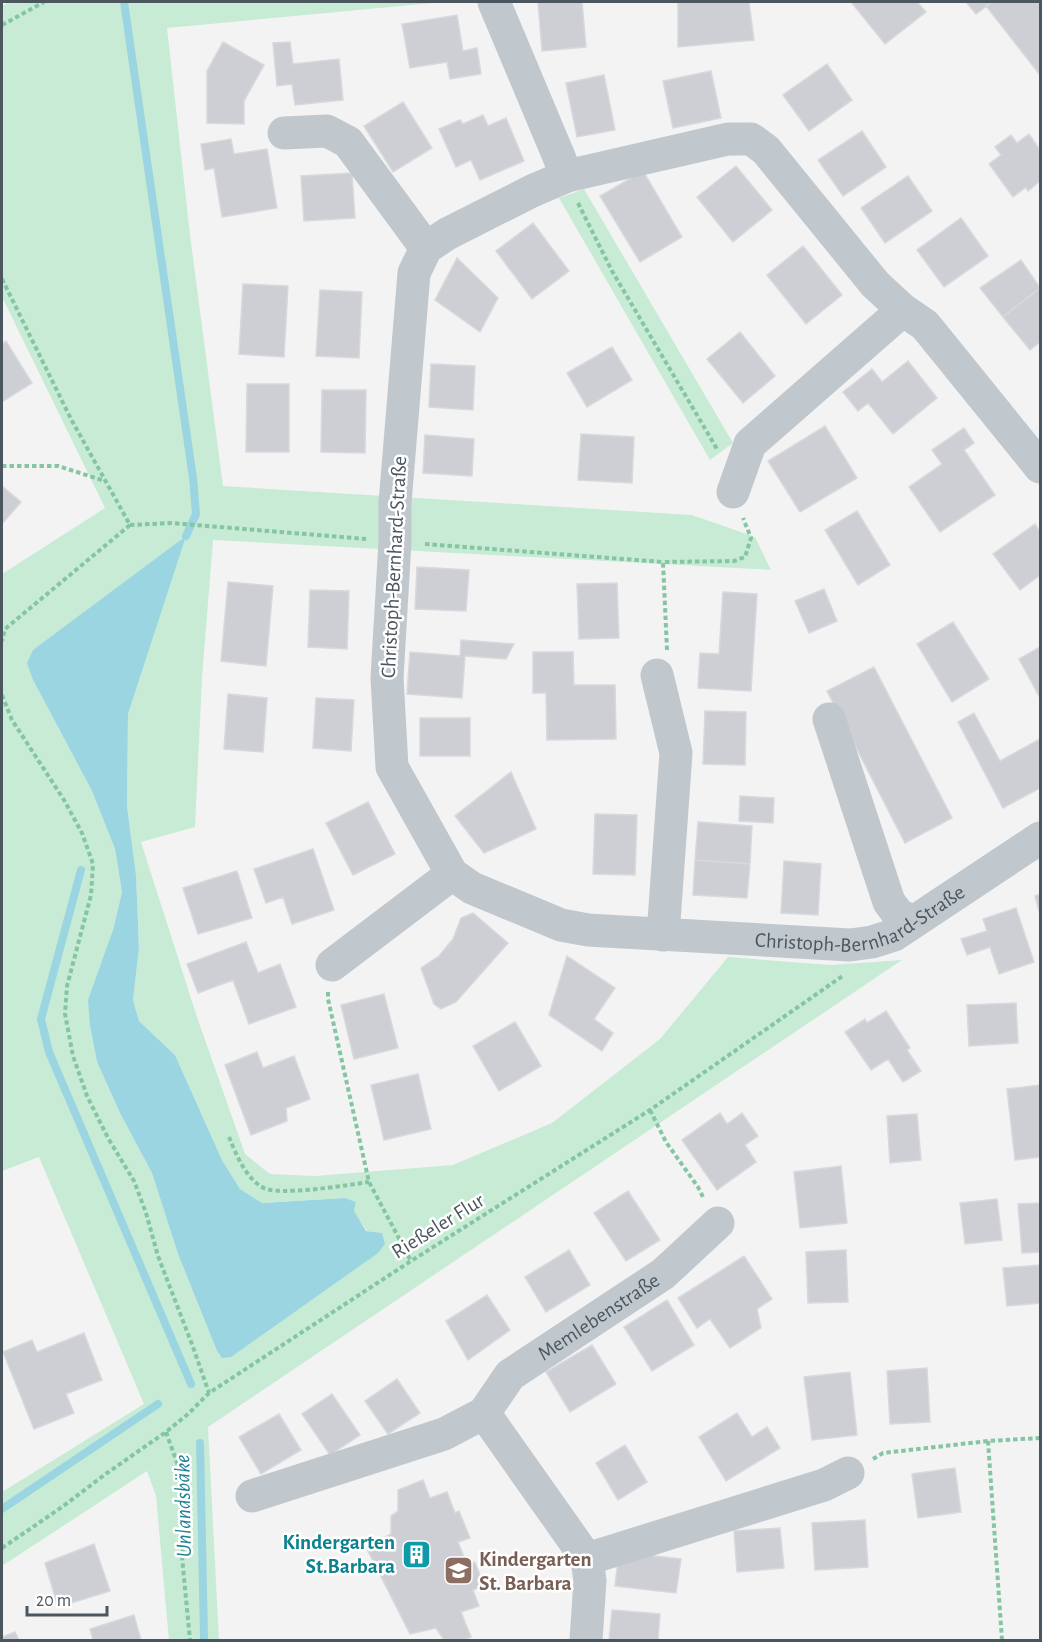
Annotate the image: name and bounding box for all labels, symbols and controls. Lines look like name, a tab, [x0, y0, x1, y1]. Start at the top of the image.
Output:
street label: Christoph-Bernhard-Straße	[378, 455, 410, 679]
street label: Christoph-Bernhard-Straße	[754, 881, 968, 956]
street label: Rießeler Flur	[388, 1189, 488, 1263]
street label: Memlebenstraße	[534, 1269, 663, 1364]
water label: Unlandsbäke	[171, 1454, 195, 1558]
place label: Kindergarten St.Barbara	[282, 1532, 395, 1577]
building icon: Kindergarten St.Barbara	[400, 1538, 432, 1570]
place label: Kindergarten St. Barbara	[479, 1549, 592, 1594]
school or university icon: Kindergarten St. Barbara	[442, 1555, 474, 1587]
scale bar	[27, 1579, 106, 1617]
text: 20 m	[36, 1592, 71, 1610]

